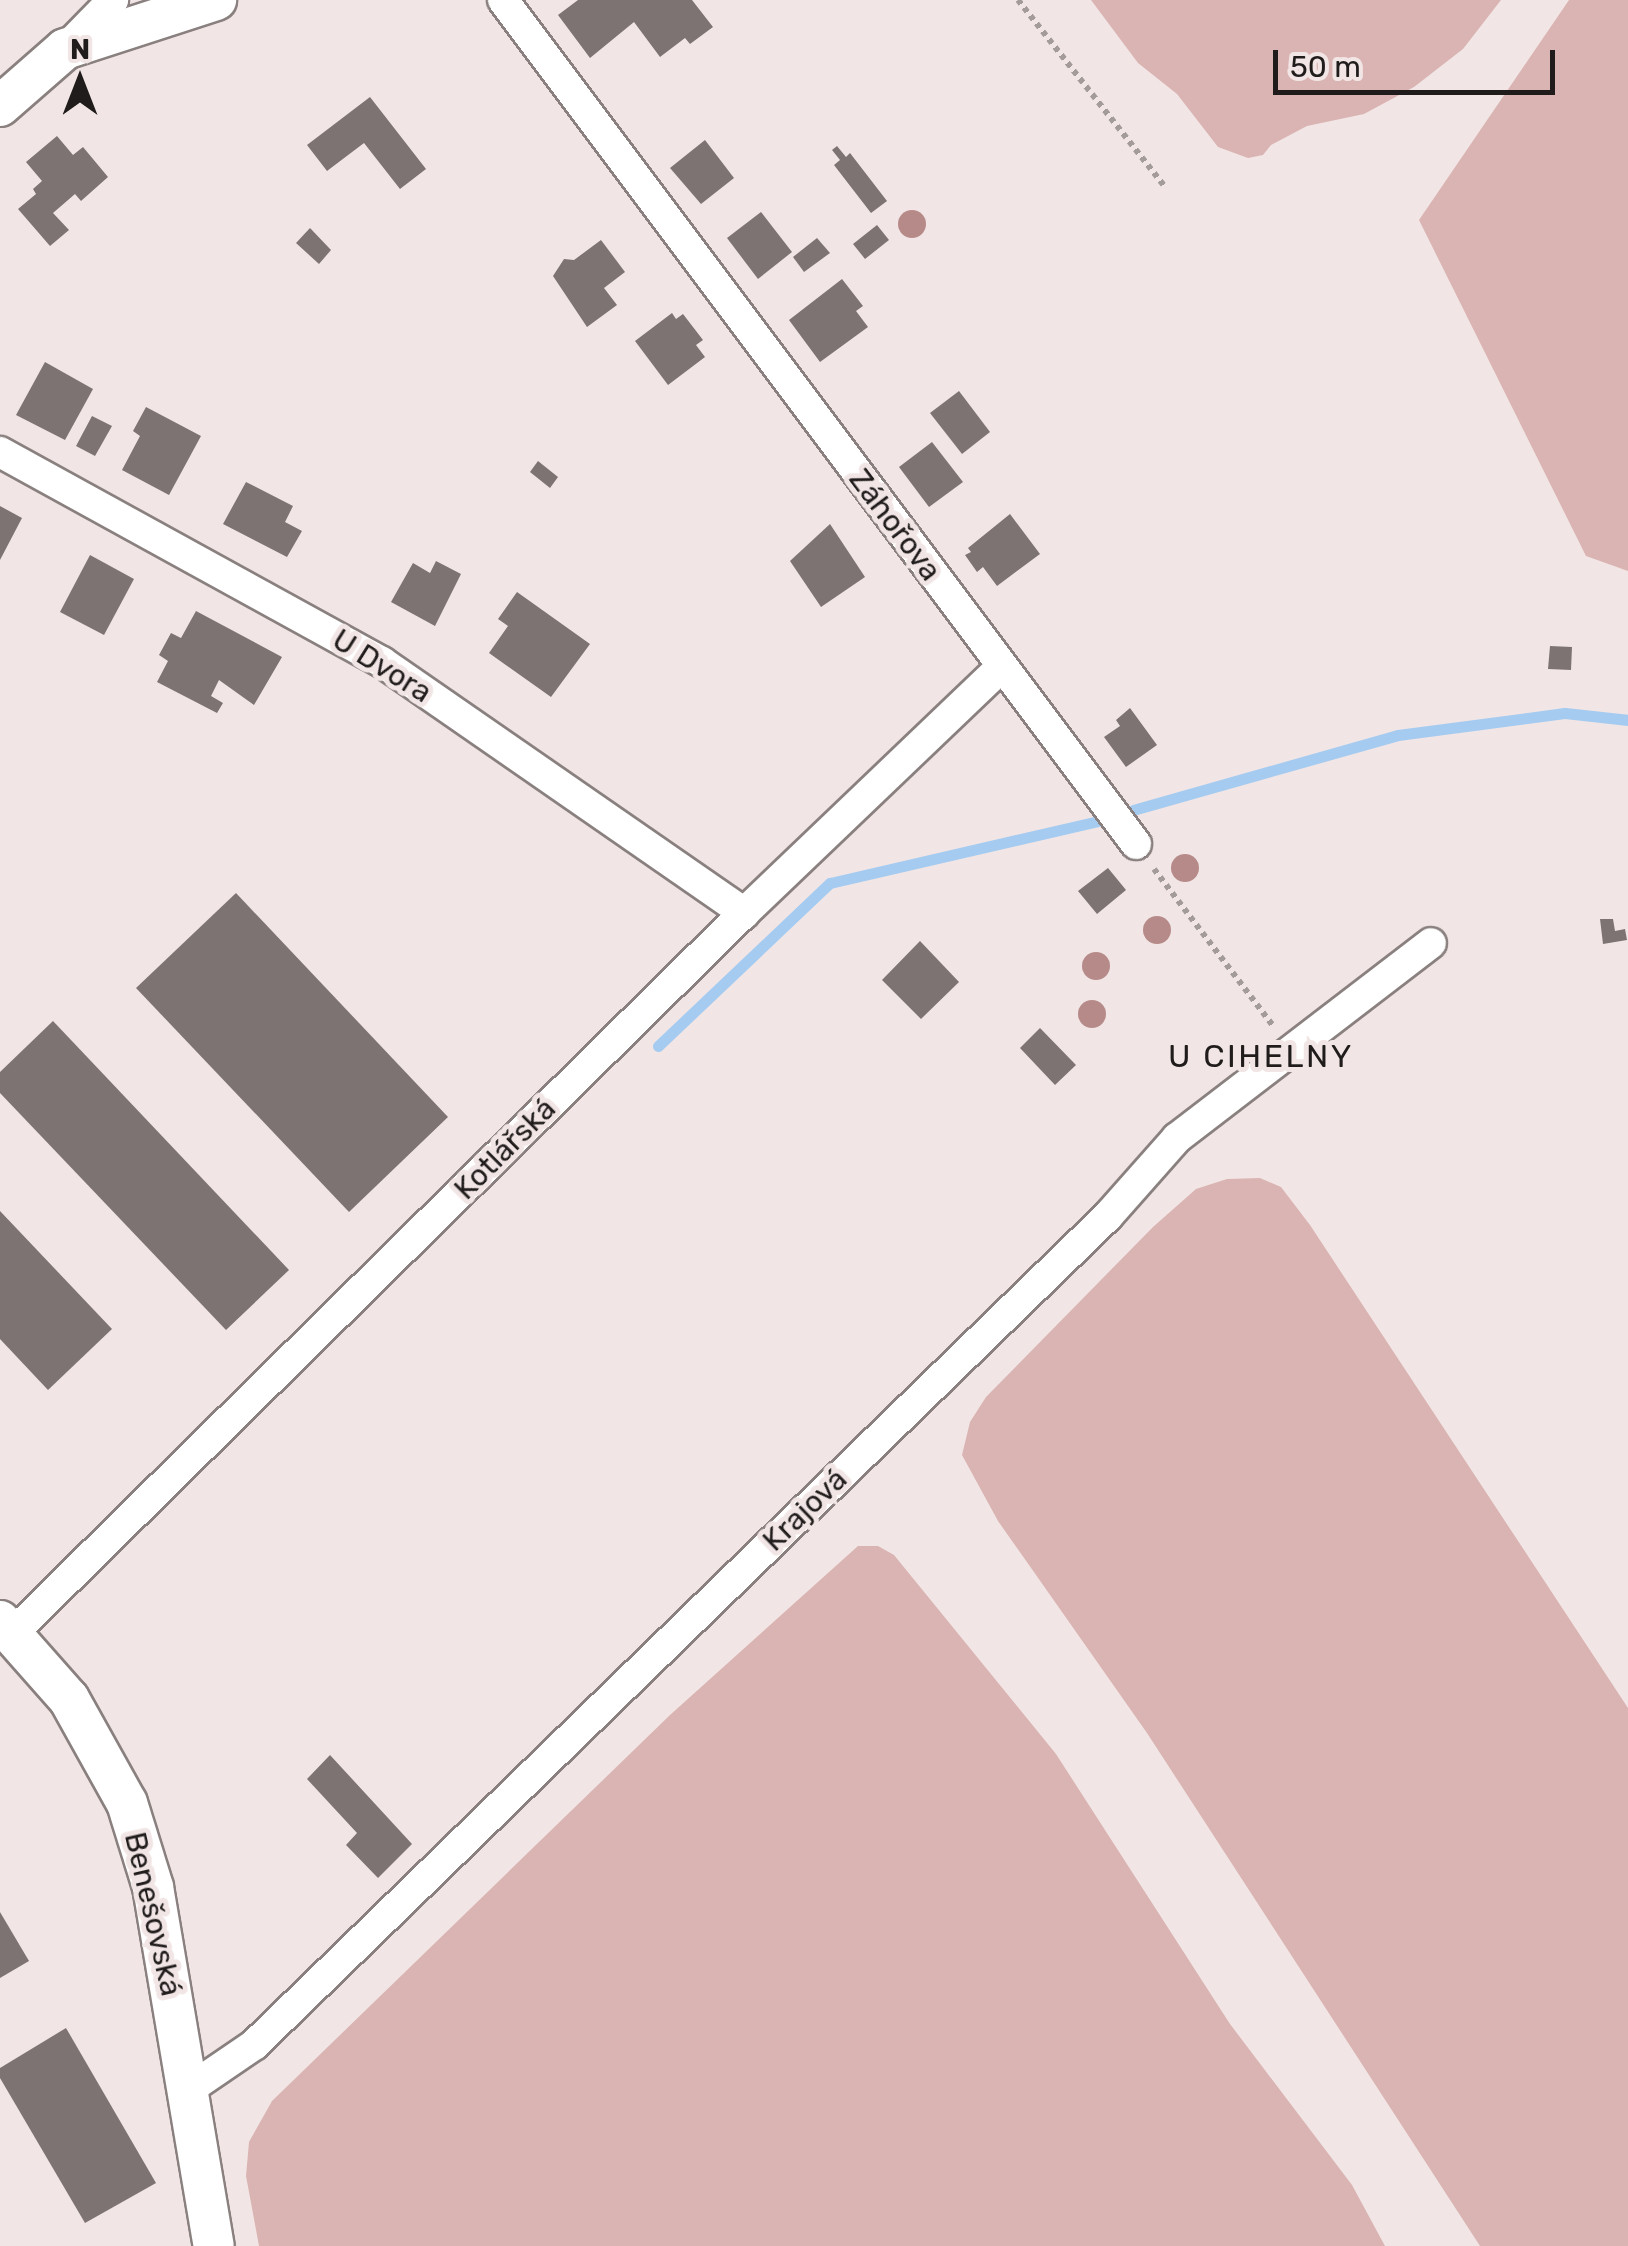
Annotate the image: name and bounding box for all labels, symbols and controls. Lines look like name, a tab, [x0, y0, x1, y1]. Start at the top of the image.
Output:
north arrow	[30, 30, 130, 130]
scale bar	[1278, 30, 1560, 92]
text: N	[70, 33, 90, 66]
text: 50 m	[1290, 49, 1361, 85]
street label: Záhořova	[841, 462, 949, 588]
street label: U Dvora	[326, 622, 438, 710]
district label: U CIHELNY	[1168, 1037, 1354, 1075]
street label: Kotlářská	[447, 1091, 563, 1207]
street label: Krajová	[755, 1461, 855, 1559]
street label: Benešovská	[117, 1829, 189, 1999]

